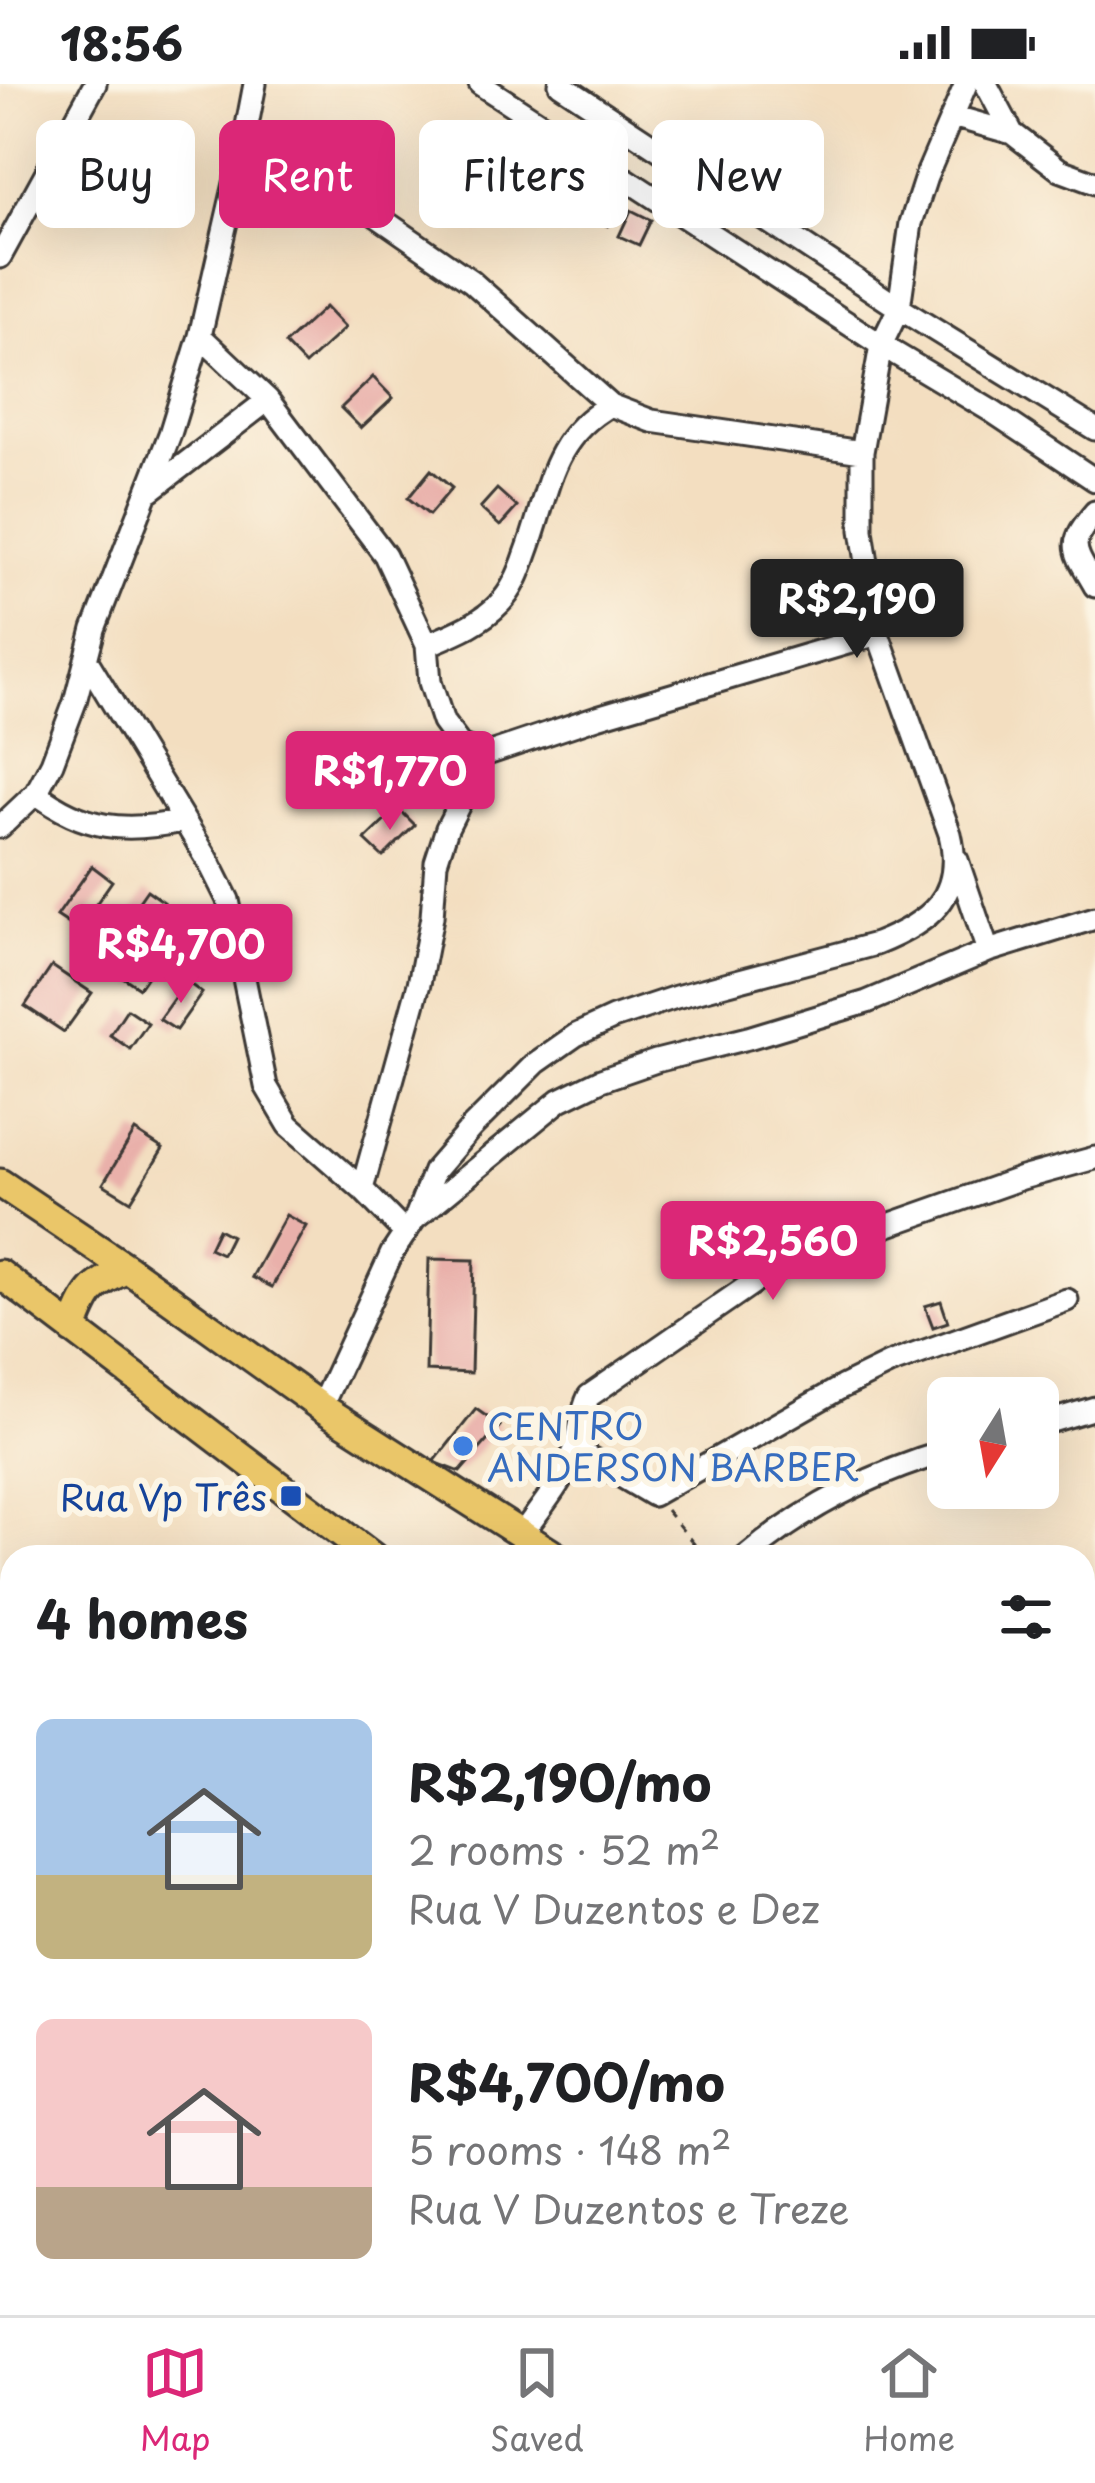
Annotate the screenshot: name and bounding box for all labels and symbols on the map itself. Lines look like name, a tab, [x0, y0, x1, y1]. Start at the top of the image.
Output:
pin: R$2,190	[746, 559, 968, 661]
pin: R$1,770	[279, 731, 501, 833]
pin: R$4,700	[70, 904, 292, 1006]
pin: R$2,560	[662, 1201, 884, 1303]
north arrow	[927, 1377, 1059, 1509]
place label: CENTRO ANDERSON BARBER	[487, 1398, 860, 1493]
marker: CENTRO ANDERSON BARBER	[450, 1433, 476, 1459]
place label: Rua Vp Três	[60, 1469, 267, 1523]
marker: Rua Vp Três	[278, 1483, 304, 1509]

